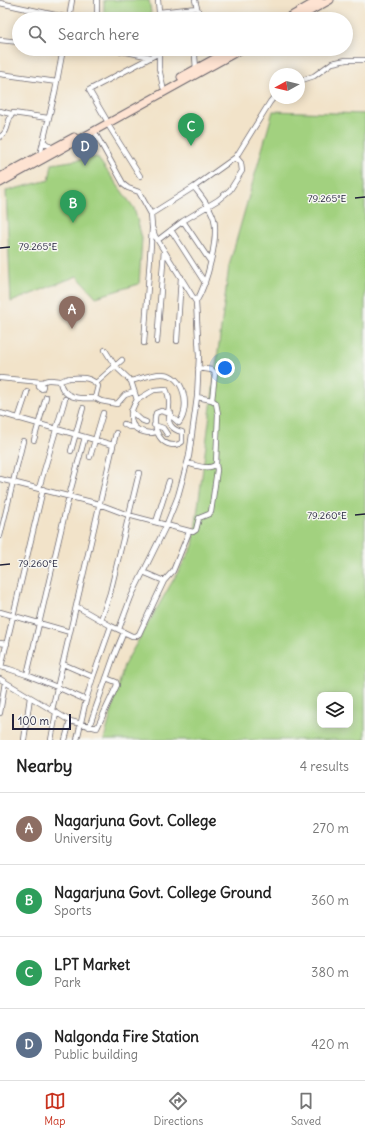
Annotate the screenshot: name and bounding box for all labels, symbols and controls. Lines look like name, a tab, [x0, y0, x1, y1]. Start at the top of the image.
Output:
search box	[12, 12, 353, 56]
icon: search	[26, 23, 48, 45]
text: Search here	[58, 25, 139, 44]
north arrow	[269, 68, 305, 104]
pin: C	[178, 113, 204, 146]
pin: D	[72, 133, 98, 166]
pin: B	[60, 190, 86, 223]
text: 79.265°E	[308, 192, 346, 205]
text: 79.265°E	[19, 240, 57, 253]
pin: A	[59, 296, 85, 329]
your location	[215, 358, 235, 378]
text: 79.260°E	[307, 509, 347, 522]
text: 79.260°E	[18, 557, 58, 570]
map controls	[317, 692, 353, 728]
button: layers	[317, 692, 353, 728]
scale bar	[12, 712, 71, 731]
text: 100 m	[18, 714, 49, 728]
text: Nearby	[16, 755, 72, 777]
text: 4 results	[300, 758, 349, 775]
text: Nagarjuna Govt. College	[54, 811, 216, 830]
text: A	[25, 820, 33, 837]
text: 270 m	[312, 820, 349, 837]
text: University	[54, 830, 112, 847]
text: Nagarjuna Govt. College Ground	[54, 883, 272, 902]
text: B	[25, 892, 33, 909]
text: 360 m	[311, 892, 349, 909]
text: Sports	[54, 902, 92, 919]
text: LPT Market	[54, 955, 130, 974]
text: C	[25, 964, 33, 981]
text: 380 m	[311, 964, 349, 981]
text: Park	[54, 974, 81, 991]
text: Nalgonda Fire Station	[54, 1027, 199, 1046]
text: D	[24, 1036, 34, 1053]
text: 420 m	[311, 1036, 349, 1053]
text: Public building	[54, 1046, 138, 1063]
tab: Map	[44, 1090, 66, 1128]
tab: Directions	[154, 1090, 203, 1128]
tab: Saved	[291, 1090, 321, 1128]

